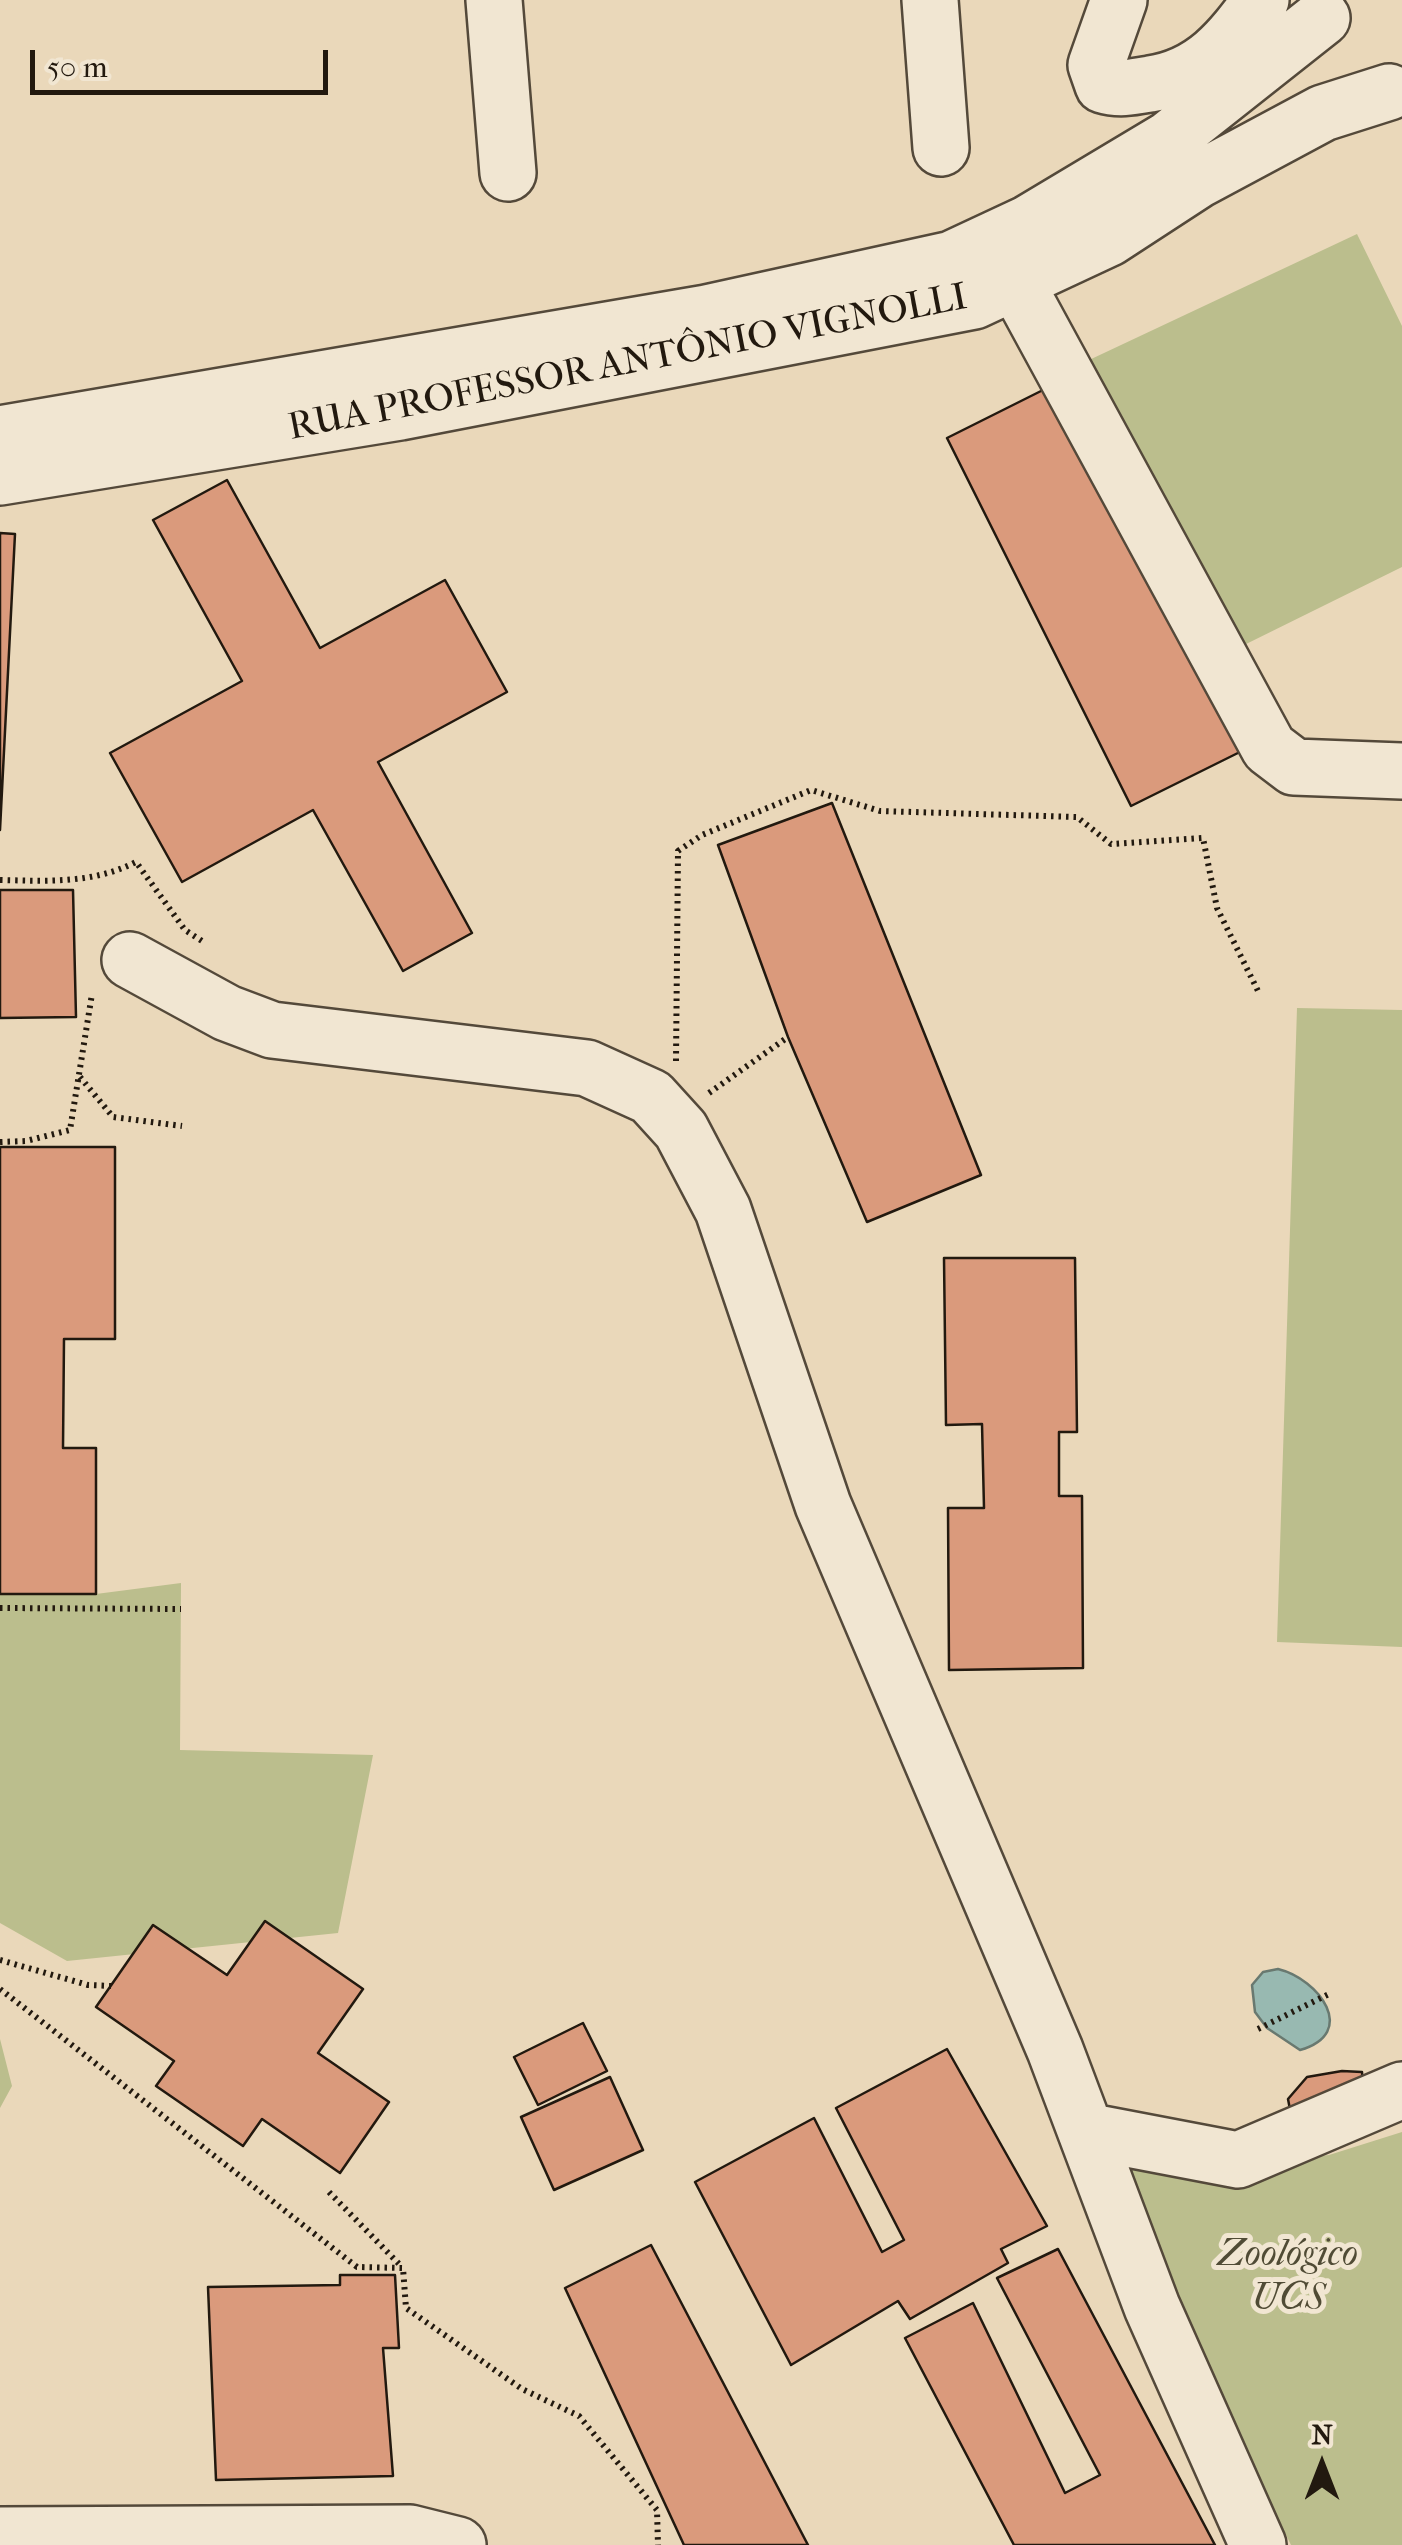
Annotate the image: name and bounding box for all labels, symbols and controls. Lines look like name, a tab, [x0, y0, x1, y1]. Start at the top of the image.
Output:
scale bar	[35, 30, 332, 92]
text: 50 m	[47, 50, 108, 85]
street label: RUA PROFESSOR ANTÔNIO VIGNOLLI	[285, 276, 971, 452]
park label: Zoológico UCS	[1218, 2233, 1358, 2322]
north arrow	[1272, 2415, 1372, 2515]
text: N	[1311, 2418, 1333, 2451]

